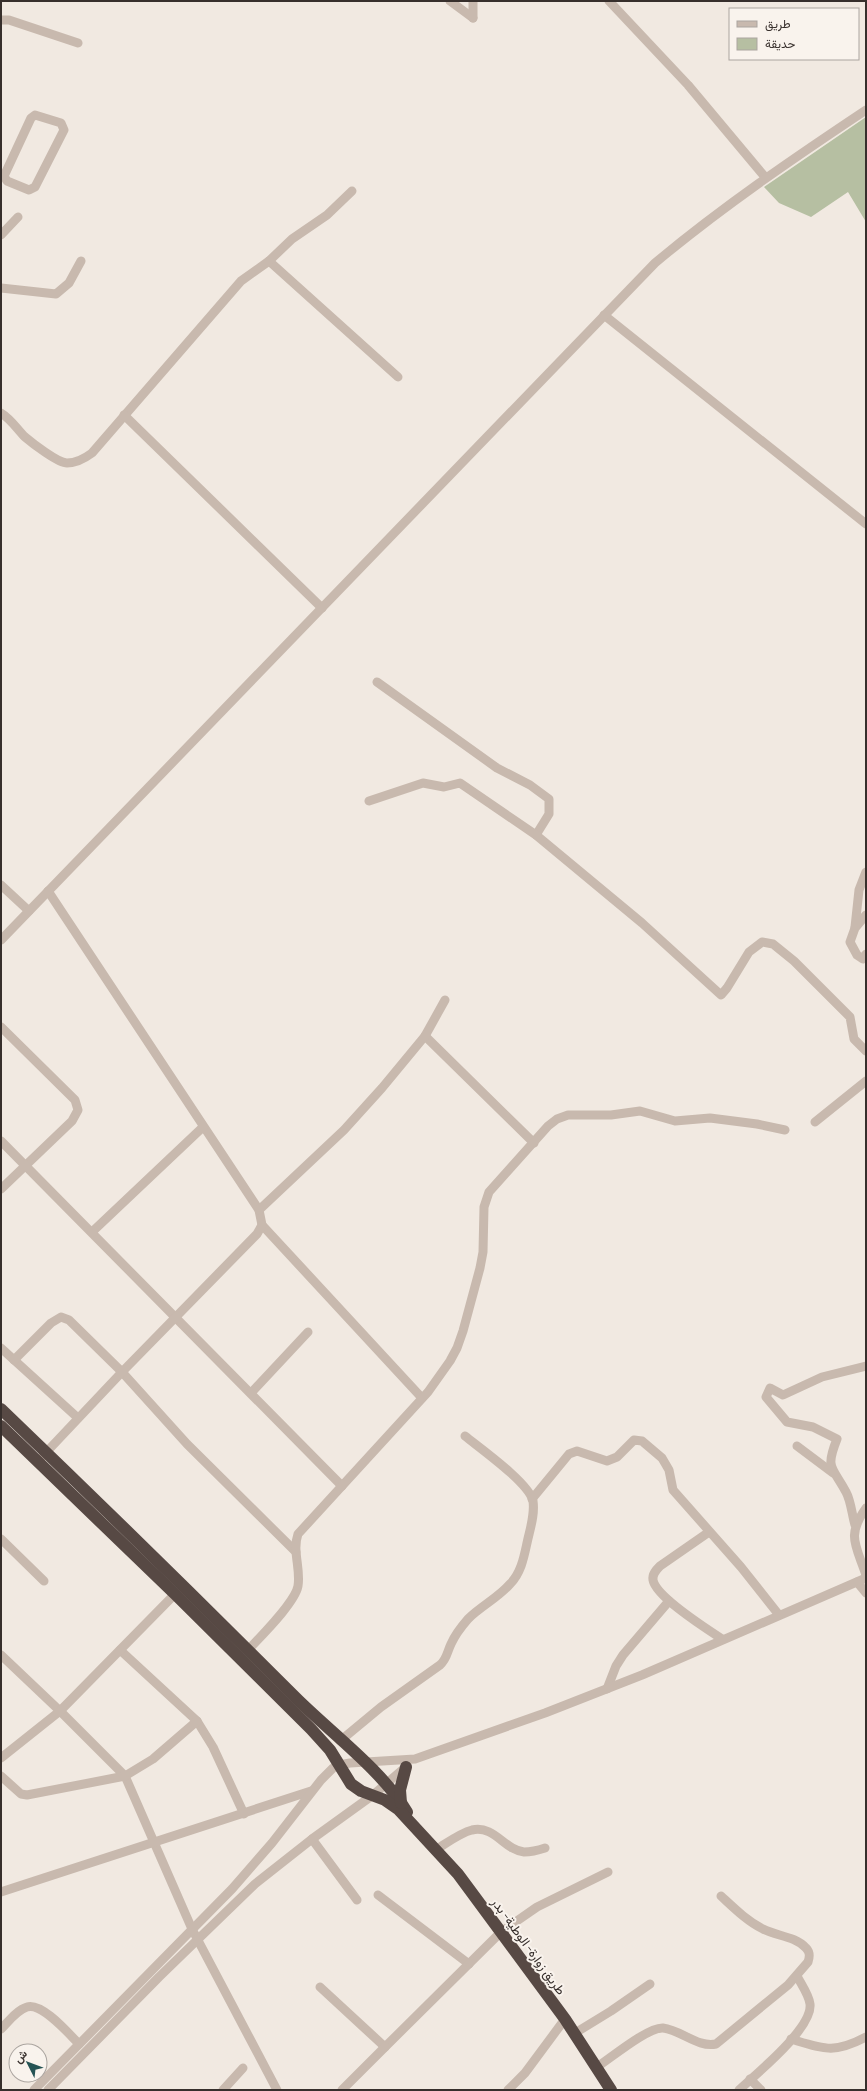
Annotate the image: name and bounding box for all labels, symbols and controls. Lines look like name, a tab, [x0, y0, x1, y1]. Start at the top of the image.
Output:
legend	[729, 8, 859, 60]
text: طريق	[765, 16, 791, 32]
text: حديقة	[765, 36, 795, 51]
street label: طريق زوارة- الوطية- بدر	[487, 1894, 570, 1998]
north arrow	[8, 2043, 48, 2083]
text: ش	[11, 2047, 30, 2066]

